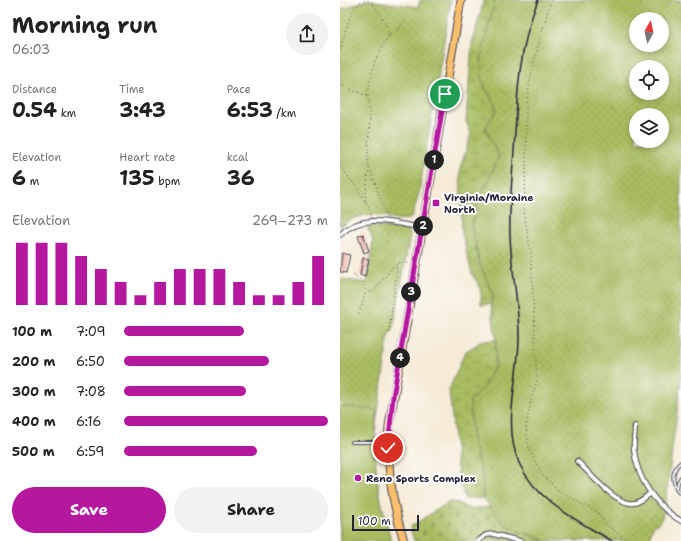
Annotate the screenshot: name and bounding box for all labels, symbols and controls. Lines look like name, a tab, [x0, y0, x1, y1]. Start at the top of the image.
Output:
text: Morning run	[12, 11, 157, 40]
north arrow	[629, 12, 669, 52]
map controls	[629, 12, 669, 148]
button: share	[286, 13, 328, 55]
text: 06:03	[12, 41, 50, 58]
button: locate	[629, 60, 669, 100]
pin	[428, 77, 462, 111]
text: Distance	[12, 82, 57, 97]
text: Time	[119, 82, 145, 97]
text: Pace	[227, 82, 251, 97]
icon: arrive	[434, 83, 456, 105]
text: 0.54	[12, 97, 57, 123]
text: 3:43	[119, 97, 166, 123]
text: 6:53	[227, 97, 273, 123]
text: km	[57, 106, 76, 121]
text: /km	[273, 106, 296, 121]
button: layers	[629, 108, 669, 148]
text: Elevation	[12, 150, 61, 165]
text: Heart rate	[119, 150, 175, 165]
text: kcal	[227, 150, 248, 165]
pin: 1	[424, 150, 444, 170]
text: 1	[431, 152, 437, 167]
text: 6	[12, 165, 26, 191]
text: 135	[119, 165, 154, 191]
text: 36	[227, 165, 255, 191]
text: m	[26, 174, 39, 189]
text: bpm	[154, 174, 180, 189]
place label: Virginia/Moraine North	[444, 191, 533, 216]
marker: Virginia/Moraine North	[431, 198, 441, 208]
text: Elevation	[12, 212, 70, 229]
text: 269–273 m	[252, 212, 328, 229]
pin: 2	[413, 216, 433, 236]
text: 2	[419, 218, 427, 233]
pin: 3	[401, 282, 421, 302]
text: 3	[407, 284, 415, 299]
text: 100 m	[12, 323, 52, 340]
text: 7:09	[76, 323, 106, 340]
pin: 4	[390, 348, 410, 368]
text: 4	[396, 350, 404, 365]
text: 200 m	[12, 353, 55, 370]
text: 6:50	[76, 353, 105, 370]
text: 300 m	[12, 383, 56, 400]
text: 7:08	[76, 383, 106, 400]
text: 400 m	[12, 413, 56, 430]
text: 6:16	[76, 413, 101, 430]
pin	[371, 431, 405, 465]
icon: check	[377, 437, 399, 459]
text: 500 m	[12, 443, 55, 460]
text: 6:59	[76, 443, 104, 460]
place label: Reno Sports Complex	[366, 472, 476, 485]
marker: Reno Sports Complex	[353, 473, 363, 483]
button: Save	[12, 487, 166, 533]
button: Share	[174, 487, 328, 533]
scale bar	[352, 513, 419, 532]
text: 100 m	[358, 514, 391, 529]

